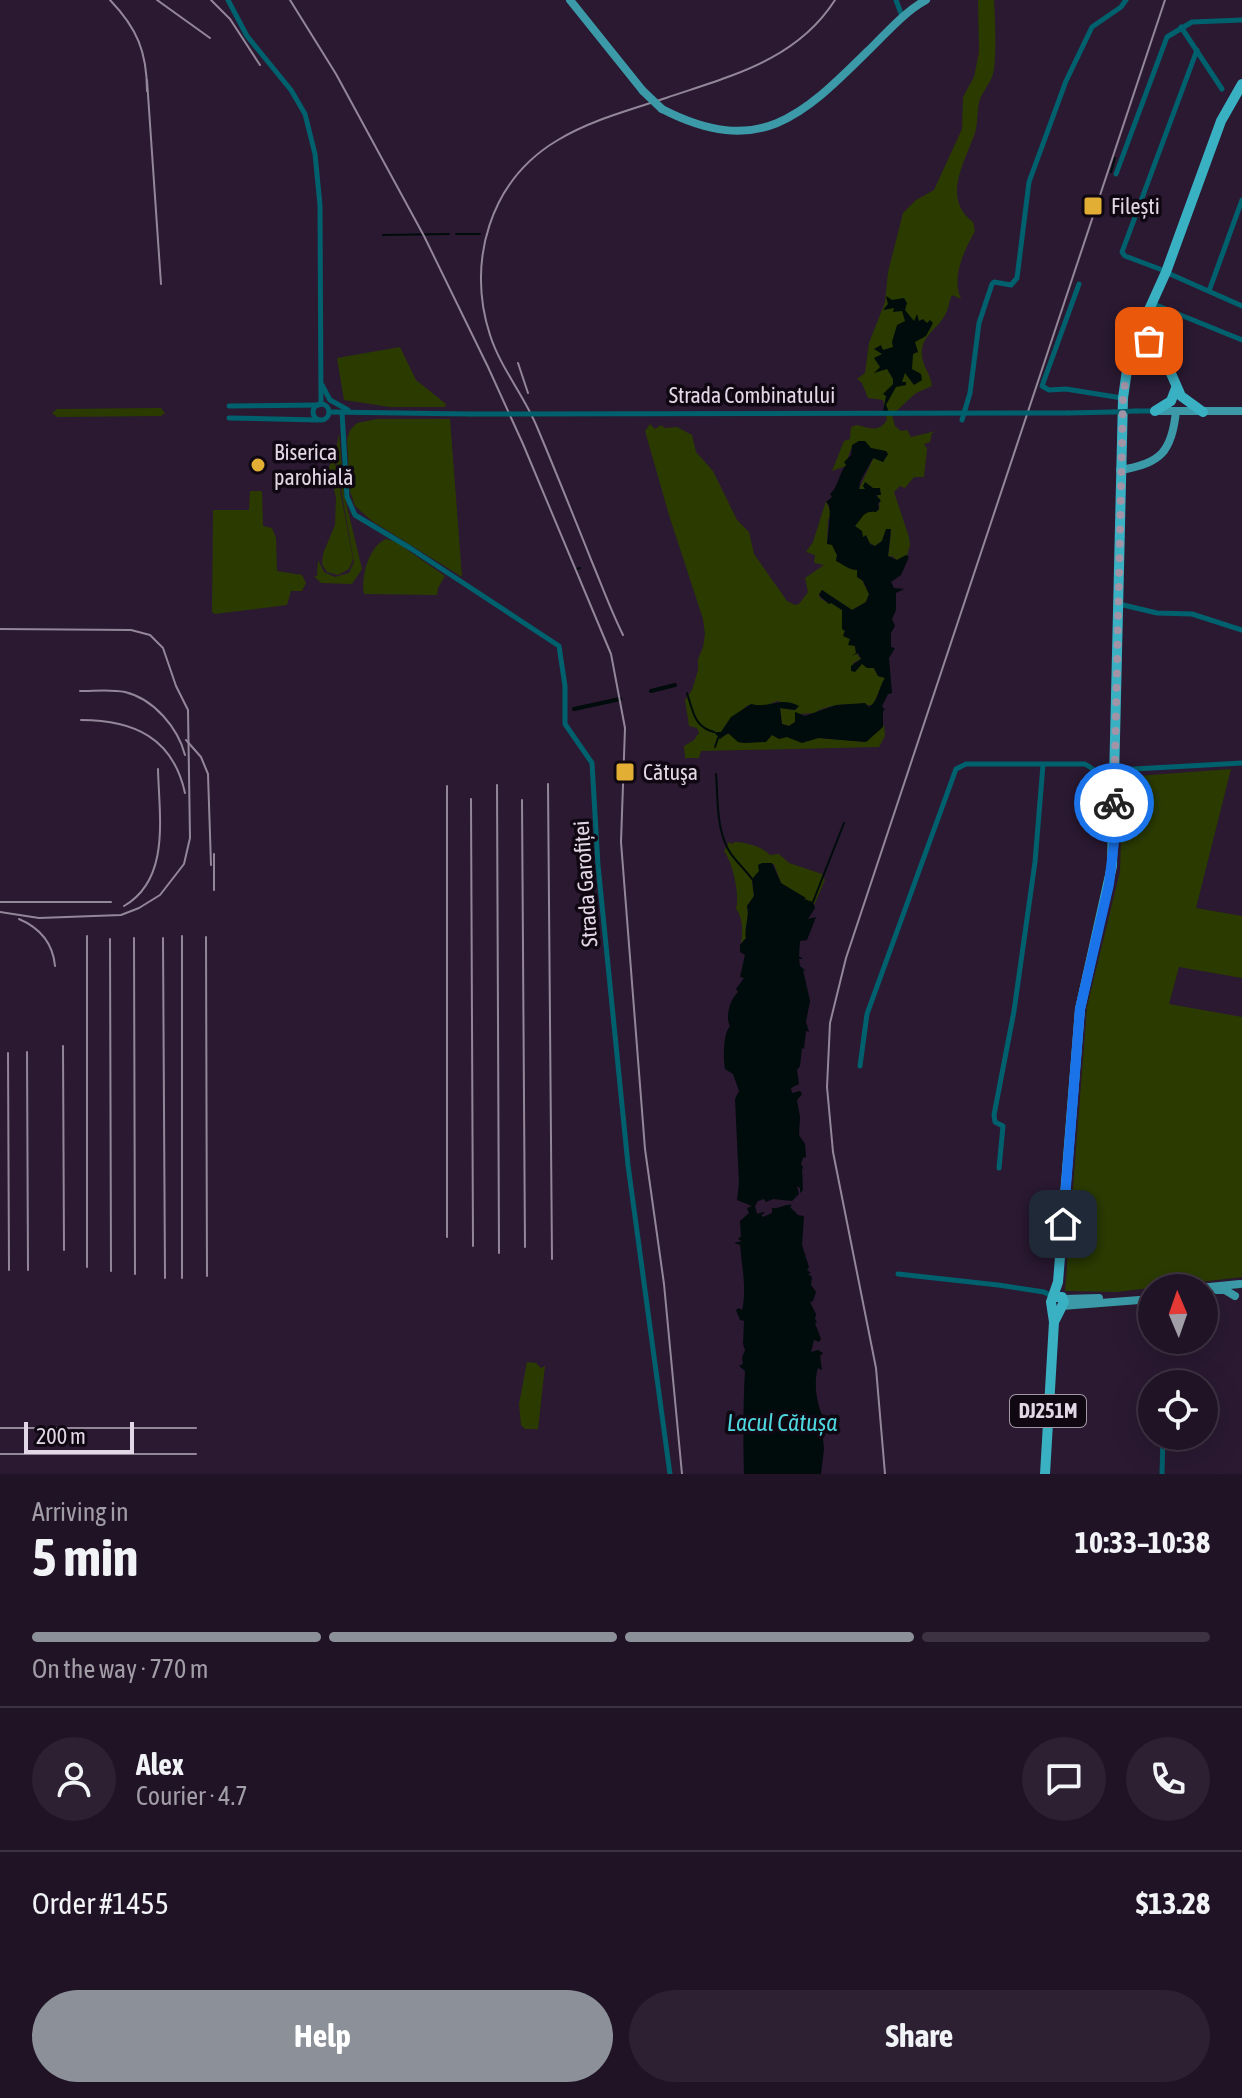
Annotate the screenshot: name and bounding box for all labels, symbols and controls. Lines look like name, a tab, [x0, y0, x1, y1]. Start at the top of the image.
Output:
place label: Filești	[1111, 193, 1160, 219]
marker: Filești	[1082, 195, 1104, 217]
pin	[1115, 307, 1183, 375]
icon: bag	[1127, 319, 1171, 363]
street label: Strada Combinatului	[669, 382, 835, 408]
place label: Biserica parohială	[274, 439, 354, 490]
marker: Biserica parohială	[249, 456, 267, 474]
place label: Cătuşa	[643, 759, 698, 785]
marker: Cătuşa	[614, 761, 636, 783]
courier	[1074, 763, 1154, 843]
icon: bike	[1092, 781, 1136, 825]
street label: Strada Garofiței	[568, 820, 602, 948]
pin	[1029, 1190, 1097, 1258]
icon: home	[1041, 1202, 1085, 1246]
north arrow	[1138, 1274, 1218, 1354]
map controls	[1138, 1274, 1218, 1450]
button: locate	[1138, 1370, 1218, 1450]
road number: DJ251M	[1010, 1395, 1086, 1427]
water label: Lacul Cătușa	[727, 1409, 837, 1436]
scale bar	[24, 1418, 134, 1454]
text: 200 m	[36, 1423, 86, 1449]
text: Arriving in	[32, 1497, 129, 1527]
text: 10:33–10:38	[1075, 1525, 1210, 1559]
text: 5 min	[32, 1527, 138, 1587]
text: On the way · 770 m	[32, 1654, 209, 1684]
button: person	[32, 1737, 116, 1821]
button: chat	[1022, 1737, 1106, 1821]
button: phone	[1126, 1737, 1210, 1821]
text: Alex	[136, 1747, 184, 1781]
text: Courier · 4.7	[136, 1781, 247, 1811]
text: Order #1455	[32, 1886, 169, 1920]
text: $13.28	[1136, 1886, 1210, 1920]
button: Help	[32, 1990, 613, 2082]
button: Share	[629, 1990, 1210, 2082]

